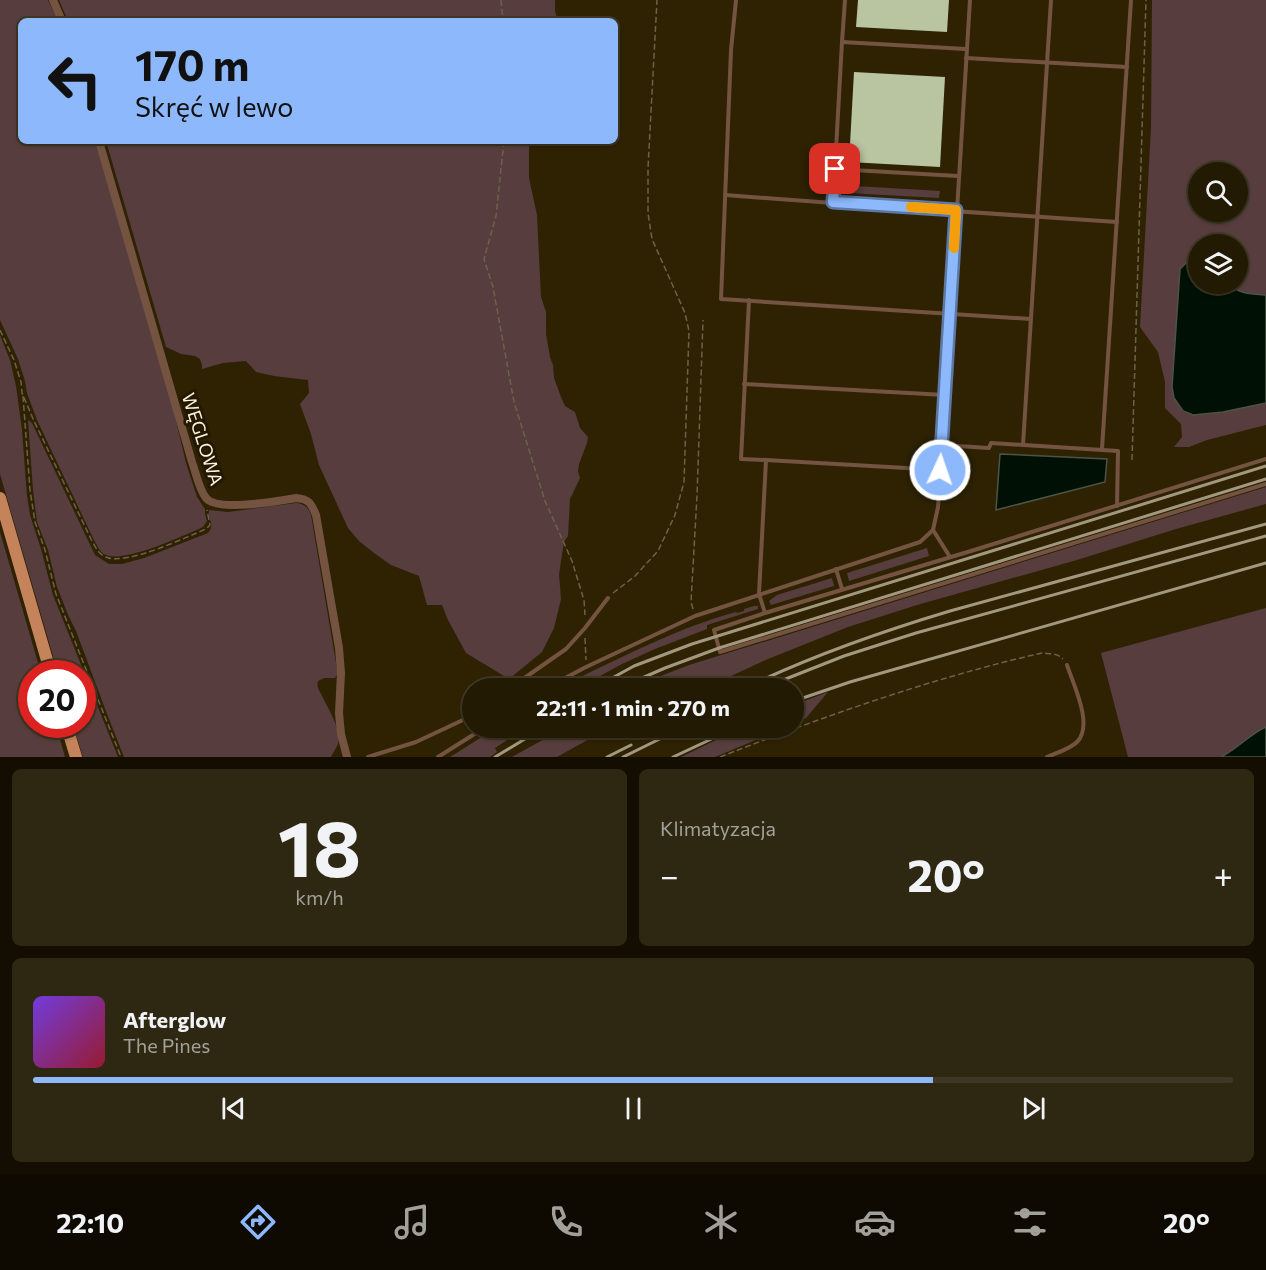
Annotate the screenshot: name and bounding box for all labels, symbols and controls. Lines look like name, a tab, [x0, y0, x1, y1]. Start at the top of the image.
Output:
text: 170 m	[135, 38, 249, 90]
icon: left	[36, 42, 114, 120]
text: Skręć w lewo	[135, 90, 293, 123]
pin	[809, 143, 860, 194]
icon: arrive	[818, 152, 851, 185]
map controls	[1188, 162, 1248, 294]
button: search	[1188, 162, 1248, 222]
button: layers	[1188, 234, 1248, 294]
street label: WĘGLOWA	[178, 390, 228, 488]
position arrow	[908, 438, 972, 502]
speed limit sign: 20	[18, 660, 96, 738]
text: 22:11 · 1 min · 270 m	[536, 694, 730, 721]
text: 18	[278, 798, 361, 893]
text: Klimatyzacja	[660, 816, 776, 840]
text: 20°	[907, 846, 985, 901]
text: −	[660, 854, 679, 895]
text: +	[1214, 854, 1233, 895]
text: km/h	[295, 885, 344, 909]
text: Afterglow	[123, 1006, 226, 1033]
text: The Pines	[123, 1033, 210, 1057]
icon: previous	[217, 1092, 250, 1125]
icon: pause	[617, 1092, 650, 1125]
icon: next	[1017, 1092, 1050, 1125]
icon: directions	[237, 1201, 279, 1243]
icon: music	[391, 1201, 433, 1243]
icon: phone	[545, 1201, 587, 1243]
icon: climate	[700, 1201, 742, 1243]
icon: car	[854, 1201, 896, 1243]
icon: filters	[1009, 1201, 1051, 1243]
text: 22:10	[56, 1206, 124, 1239]
text: 20°	[1163, 1206, 1210, 1239]

